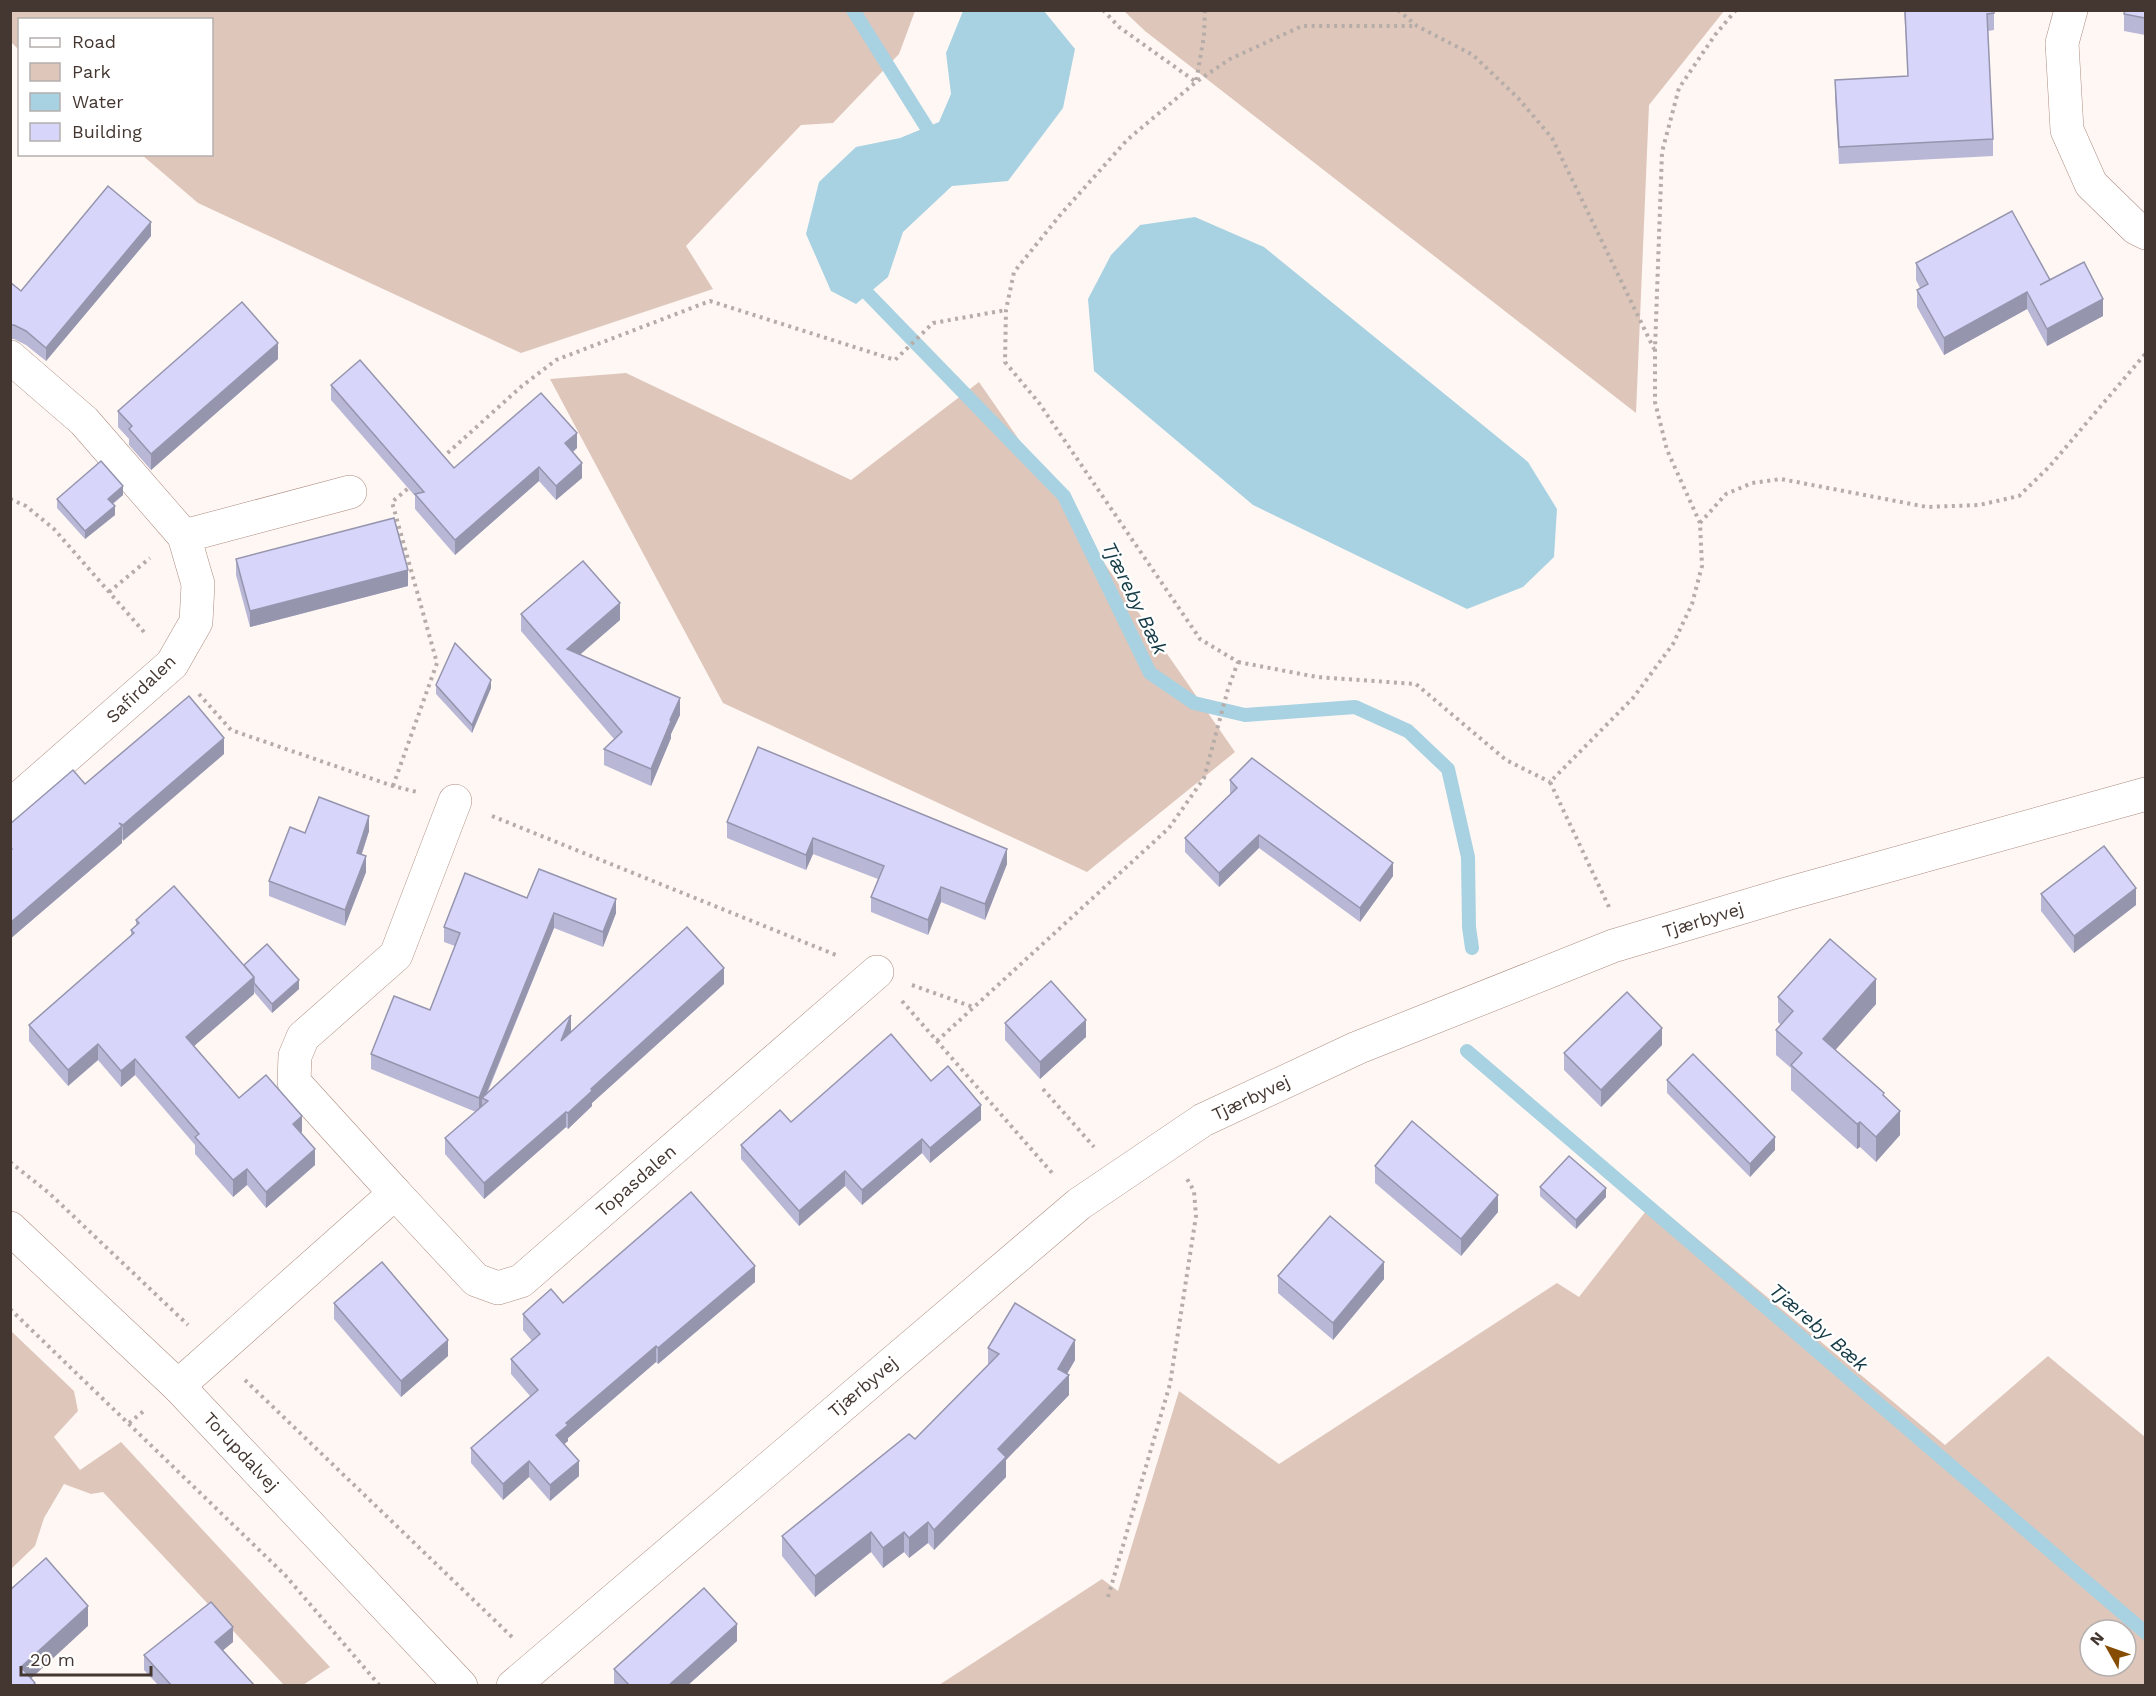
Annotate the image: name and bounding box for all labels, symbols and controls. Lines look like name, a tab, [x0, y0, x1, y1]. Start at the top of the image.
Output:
legend	[18, 18, 213, 156]
text: Road	[72, 31, 116, 52]
text: Park	[72, 61, 111, 82]
text: Water	[72, 91, 124, 112]
text: Building	[72, 121, 142, 142]
water label: Tjæreby Bæk	[1097, 538, 1173, 659]
street label: Safirdalen	[101, 650, 180, 727]
street label: Tjærbyvej	[1660, 897, 1746, 942]
street label: Tjærbyvej	[1208, 1070, 1293, 1125]
street label: Topasdalen	[591, 1140, 680, 1221]
water label: Tjæreby Bæk	[1765, 1278, 1874, 1377]
street label: Tjærbyvej	[824, 1352, 901, 1422]
street label: Torupdalvej	[199, 1408, 283, 1496]
north arrow	[2078, 1618, 2138, 1678]
text: N	[2086, 1628, 2108, 1649]
scale bar	[21, 1639, 152, 1677]
text: 20 m	[30, 1649, 75, 1670]

